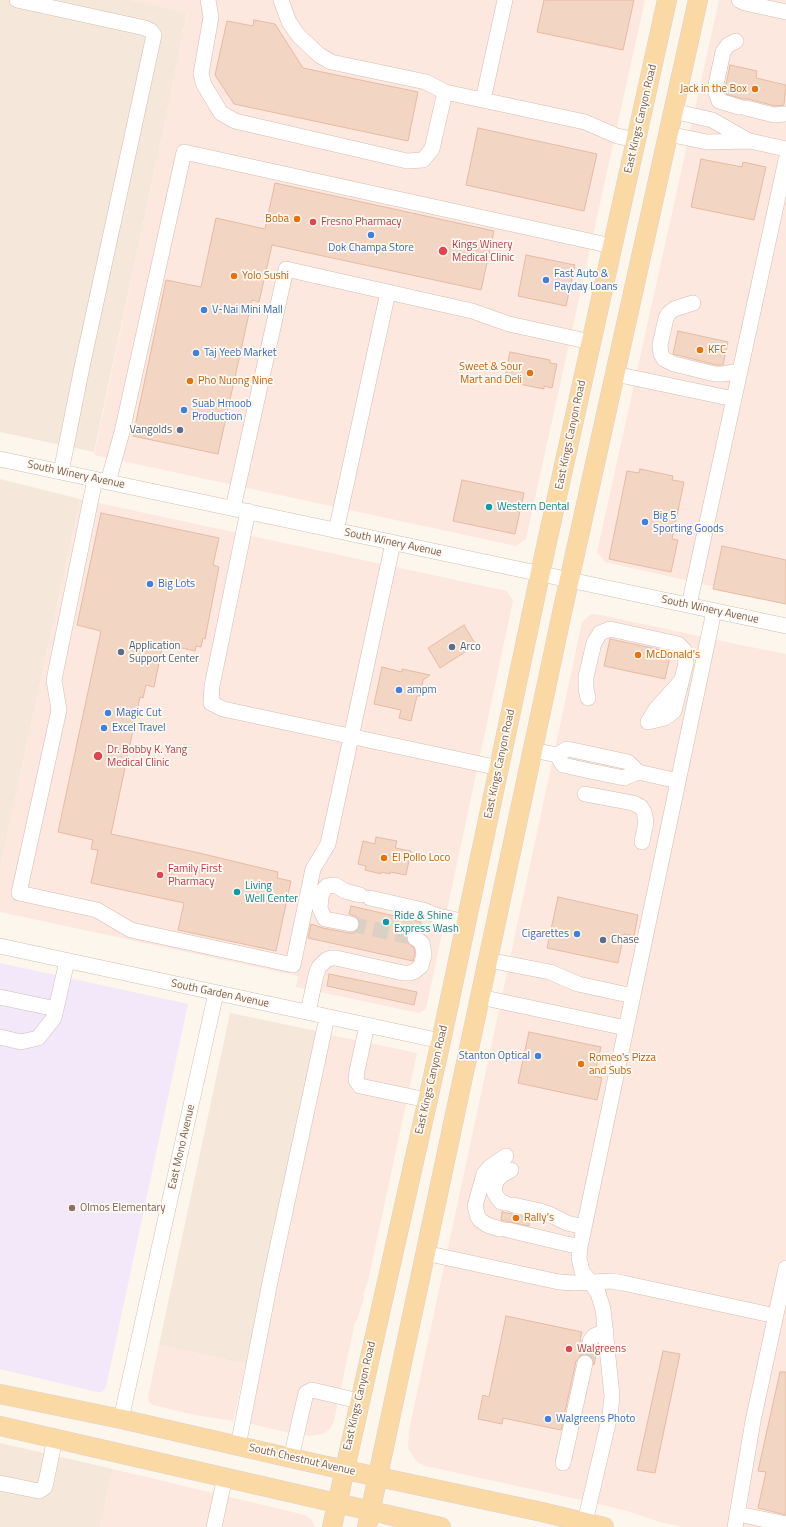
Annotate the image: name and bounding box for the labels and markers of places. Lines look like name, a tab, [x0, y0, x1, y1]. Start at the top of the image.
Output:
place label: Jack in the Box	[680, 82, 747, 96]
marker: Jack in the Box	[750, 84, 760, 94]
place label: Boba	[265, 212, 289, 226]
marker: Boba	[292, 214, 302, 224]
place label: Fresno Pharmacy	[321, 215, 402, 229]
marker: Fresno Pharmacy	[308, 217, 318, 227]
marker: Dok Champa Store	[366, 230, 376, 240]
place label: Kings Winery Medical Clinic	[452, 238, 514, 264]
place label: Dok Champa Store	[328, 241, 414, 255]
marker: Kings Winery Medical Clinic	[437, 245, 449, 257]
place label: Fast Auto & Payday Loans	[554, 267, 618, 293]
place label: Yolo Sushi	[242, 269, 289, 283]
marker: Yolo Sushi	[229, 271, 239, 281]
marker: Fast Auto & Payday Loans	[541, 275, 551, 285]
place label: V-Nai Mini Mall	[212, 303, 283, 317]
marker: V-Nai Mini Mall	[199, 305, 209, 315]
place label: KFC	[708, 343, 726, 357]
marker: KFC	[695, 345, 705, 355]
place label: Taj Yeeb Market	[204, 346, 277, 360]
marker: Taj Yeeb Market	[191, 348, 201, 358]
place label: Sweet & Sour Mart and Deli	[459, 360, 522, 386]
marker: Sweet & Sour Mart and Deli	[525, 368, 535, 378]
place label: Pho Nuong Nine	[198, 374, 273, 388]
marker: Pho Nuong Nine	[185, 376, 195, 386]
place label: Suab Hmoob Production	[192, 397, 252, 423]
marker: Suab Hmoob Production	[179, 405, 189, 415]
place label: Vangolds	[130, 423, 172, 437]
marker: Vangolds	[175, 425, 185, 435]
place label: Western Dental	[497, 500, 569, 514]
marker: Western Dental	[484, 502, 494, 512]
place label: Big 5 Sporting Goods	[653, 509, 724, 535]
marker: Big 5 Sporting Goods	[640, 517, 650, 527]
place label: Big Lots	[158, 577, 195, 591]
marker: Big Lots	[145, 579, 155, 589]
place label: Application Support Center	[129, 639, 199, 665]
place label: Arco	[460, 640, 481, 654]
marker: Arco	[447, 642, 457, 652]
marker: Application Support Center	[116, 647, 126, 657]
place label: McDonald's	[646, 648, 700, 662]
marker: McDonald's	[633, 650, 643, 660]
place label: ampm	[407, 683, 437, 697]
marker: ampm	[394, 685, 404, 695]
place label: Magic Cut	[116, 706, 162, 720]
marker: Magic Cut	[103, 708, 113, 718]
place label: Excel Travel	[112, 721, 166, 735]
marker: Excel Travel	[99, 723, 109, 733]
place label: Dr. Bobby K. Yang Medical Clinic	[107, 743, 187, 769]
marker: Dr. Bobby K. Yang Medical Clinic	[92, 750, 104, 762]
place label: El Pollo Loco	[392, 851, 450, 865]
marker: El Pollo Loco	[379, 853, 389, 863]
place label: Family First Pharmacy	[168, 862, 222, 888]
marker: Family First Pharmacy	[155, 870, 165, 880]
place label: Living Well Center	[245, 879, 298, 905]
marker: Living Well Center	[232, 887, 242, 897]
place label: Ride & Shine Express Wash	[394, 909, 459, 935]
marker: Ride & Shine Express Wash	[381, 917, 391, 927]
place label: Cigarettes	[522, 927, 569, 941]
marker: Cigarettes	[572, 929, 582, 939]
place label: Chase	[611, 933, 639, 947]
marker: Chase	[598, 935, 608, 945]
place label: Stanton Optical	[459, 1049, 530, 1063]
marker: Stanton Optical	[533, 1051, 543, 1061]
place label: Romeo's Pizza and Subs	[589, 1051, 656, 1077]
marker: Romeo's Pizza and Subs	[576, 1059, 586, 1069]
place label: Olmos Elementary	[80, 1201, 166, 1215]
marker: Olmos Elementary	[67, 1203, 77, 1213]
place label: Rally's	[524, 1211, 554, 1225]
marker: Rally's	[511, 1213, 521, 1223]
place label: Walgreens	[577, 1342, 626, 1356]
marker: Walgreens	[564, 1344, 574, 1354]
place label: Walgreens Photo	[556, 1412, 635, 1426]
marker: Walgreens Photo	[543, 1414, 553, 1424]

